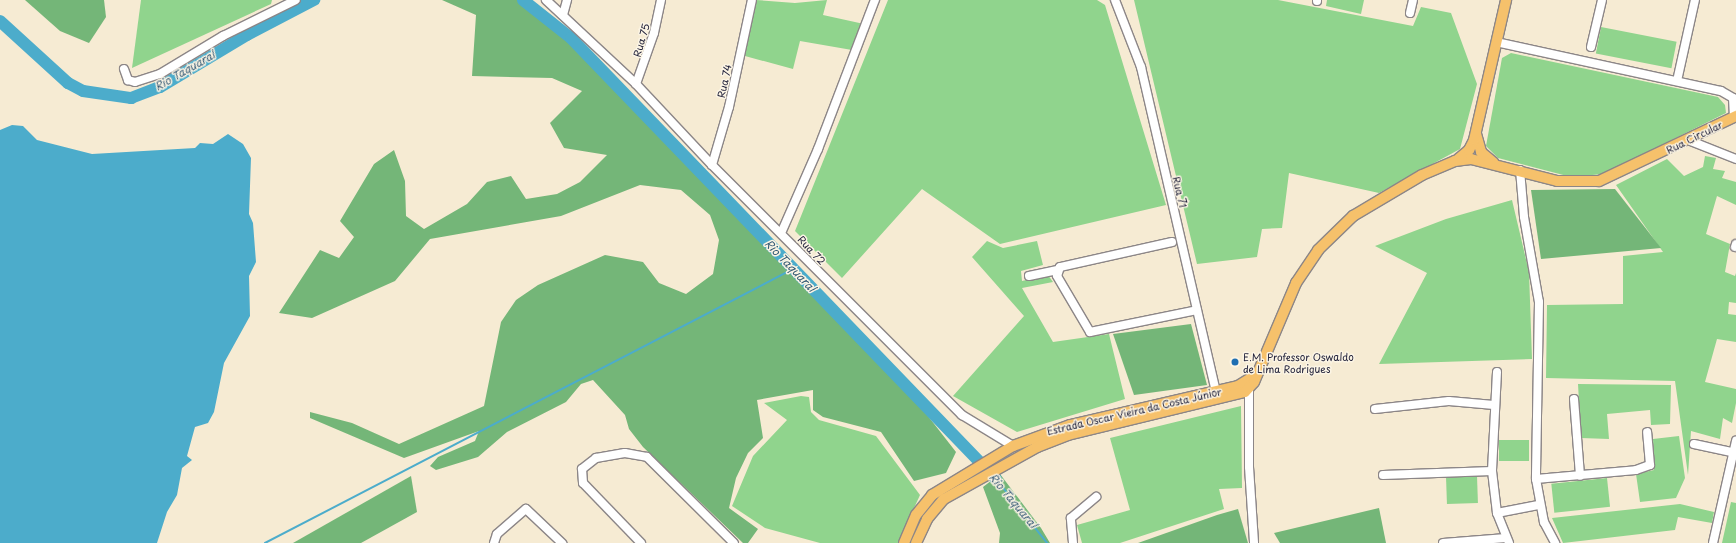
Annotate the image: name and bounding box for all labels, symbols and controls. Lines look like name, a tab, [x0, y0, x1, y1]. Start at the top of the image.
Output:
street label: Rua 75	[631, 22, 651, 58]
water label: Rio Taquaral	[152, 48, 218, 94]
street label: Rua 74	[715, 63, 733, 99]
street label: Rua Circular	[1664, 118, 1724, 156]
street label: Rua 71	[1171, 175, 1189, 209]
street label: Rua 72	[796, 233, 828, 267]
water label: Rio Taquaral	[762, 237, 818, 295]
place label: E.M. Professor Oswaldo de Lima Rodrigues	[1243, 350, 1355, 374]
marker: E.M. Professor Oswaldo de Lima Rodrigues	[1230, 357, 1240, 367]
street label: Estrada Oscar Vieira da Costa Júnior	[1045, 385, 1223, 437]
water label: Rio Taquaral	[986, 471, 1040, 531]

